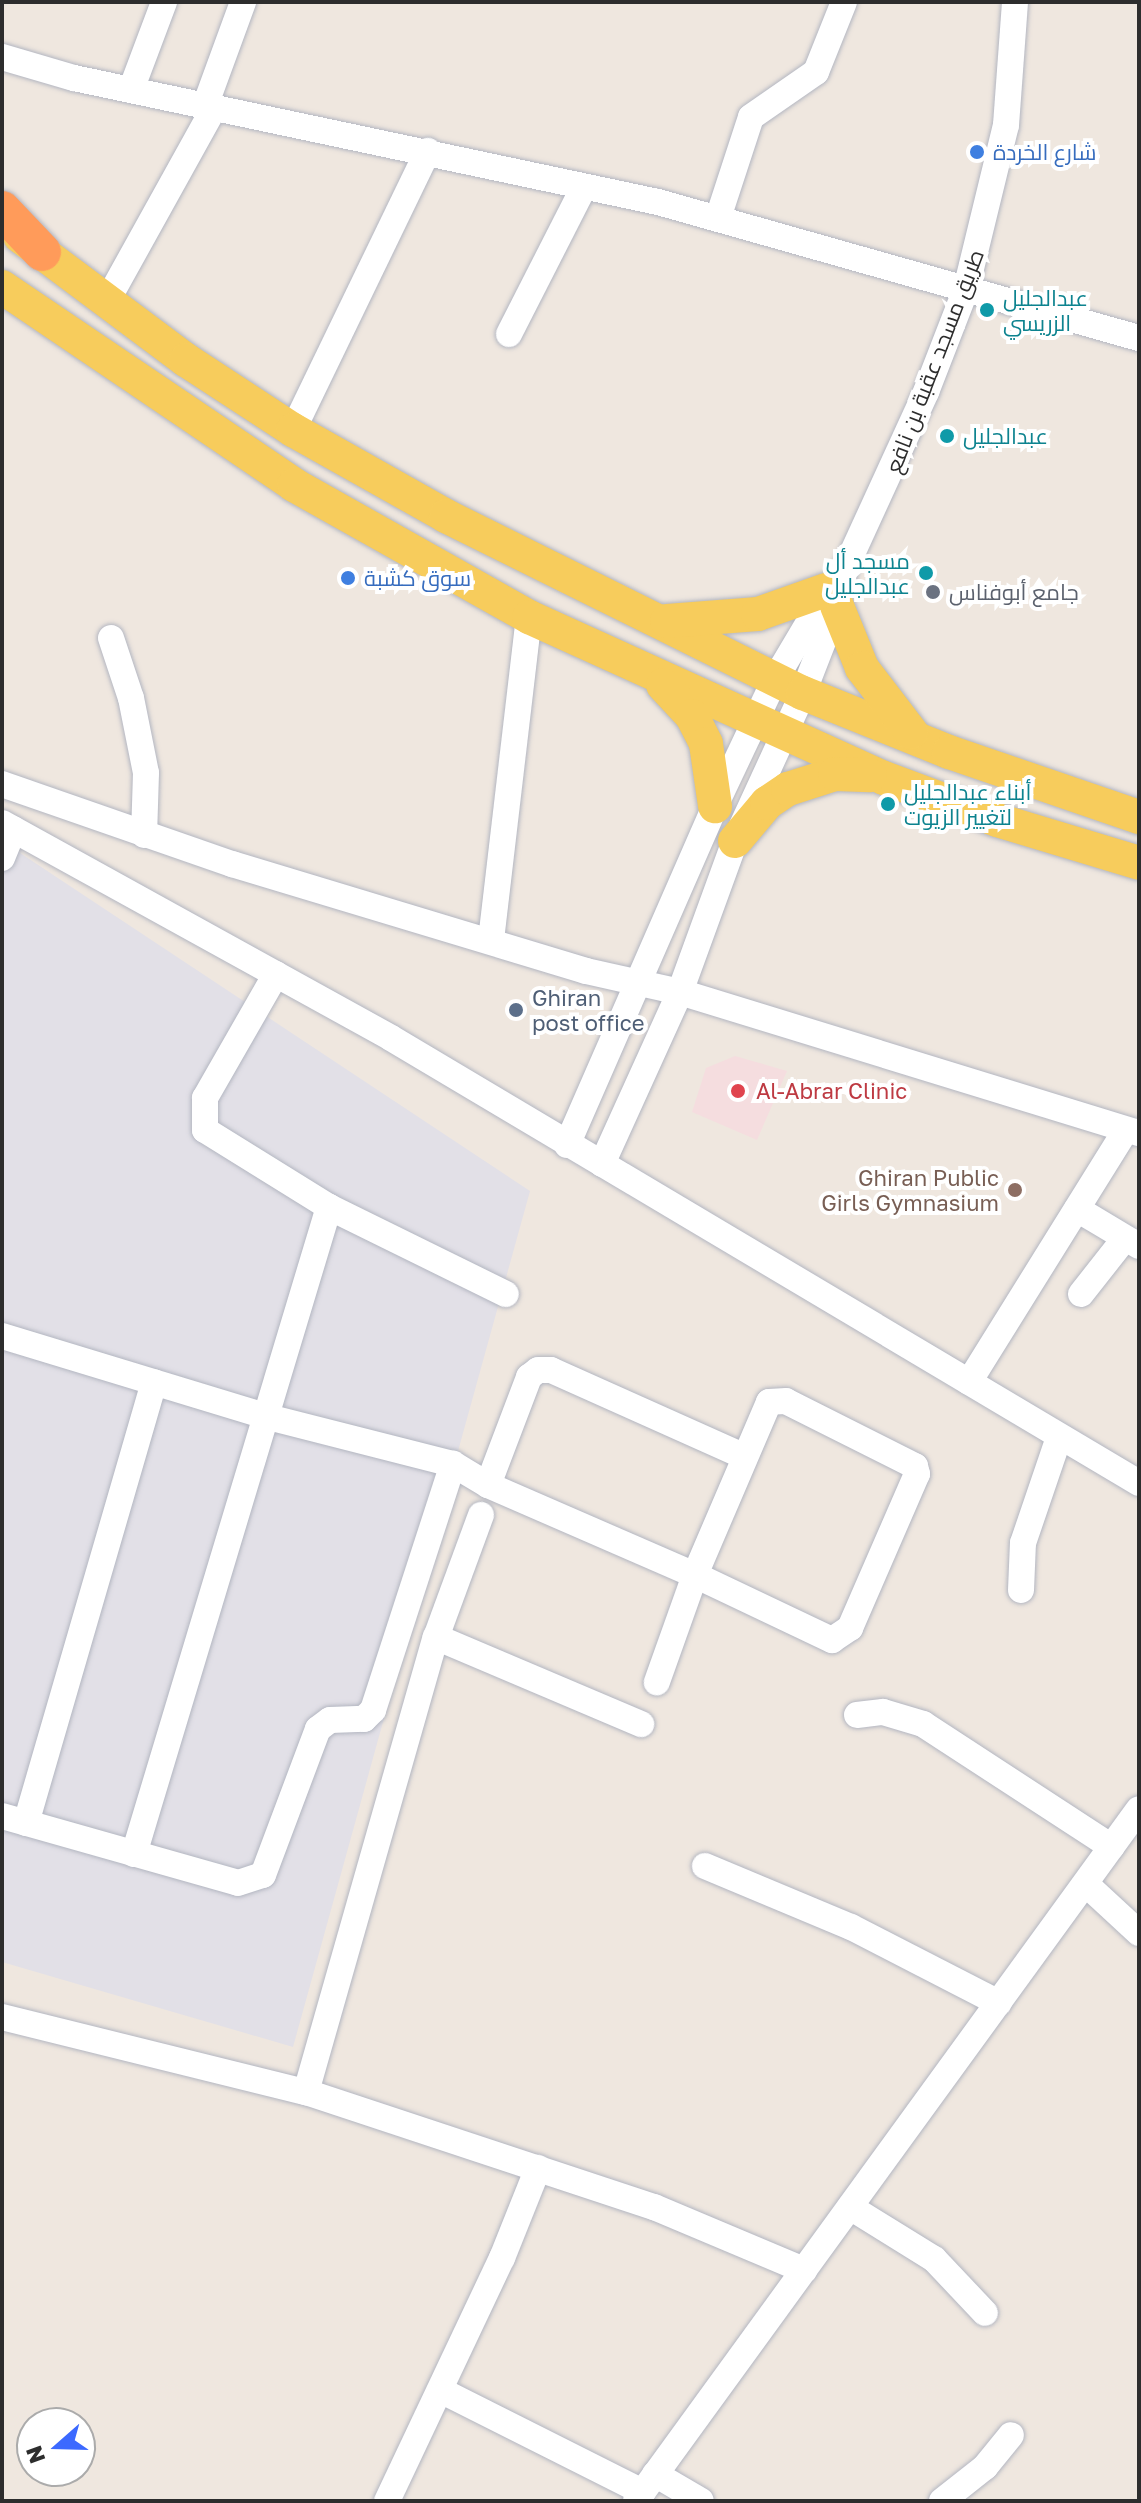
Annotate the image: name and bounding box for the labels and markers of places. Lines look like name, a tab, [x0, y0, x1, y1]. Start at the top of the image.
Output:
place label: شارع الخردة	[993, 139, 1096, 165]
marker: شارع الخردة	[968, 143, 986, 161]
place label: عبدالجليل الزريسي	[1003, 284, 1088, 336]
marker: عبدالجليل الزريسي	[978, 301, 996, 319]
place label: عبدالجليل	[963, 423, 1048, 449]
marker: عبدالجليل	[938, 427, 956, 445]
place label: مسجد أل عبدالجليل	[825, 547, 910, 598]
marker: مسجد أل عبدالجليل	[917, 564, 935, 582]
place label: سوق كشبة	[364, 565, 471, 591]
marker: سوق كشبة	[339, 569, 357, 587]
place label: جامع أبوفناس	[949, 579, 1079, 605]
marker: جامع أبوفناس	[924, 583, 942, 601]
place label: أبناء عبدالجليل لتغيير الزيوت	[904, 778, 1031, 830]
marker: أبناء عبدالجليل لتغيير الزيوت	[879, 795, 897, 813]
place label: Ghiran post office	[532, 984, 645, 1036]
marker: Ghiran post office	[507, 1001, 525, 1019]
place label: Al-Abrar Clinic	[756, 1078, 907, 1104]
marker: Al-Abrar Clinic	[727, 1080, 749, 1102]
place label: Ghiran Public Girls Gymnasium	[821, 1164, 999, 1216]
marker: Ghiran Public Girls Gymnasium	[1006, 1181, 1024, 1199]

